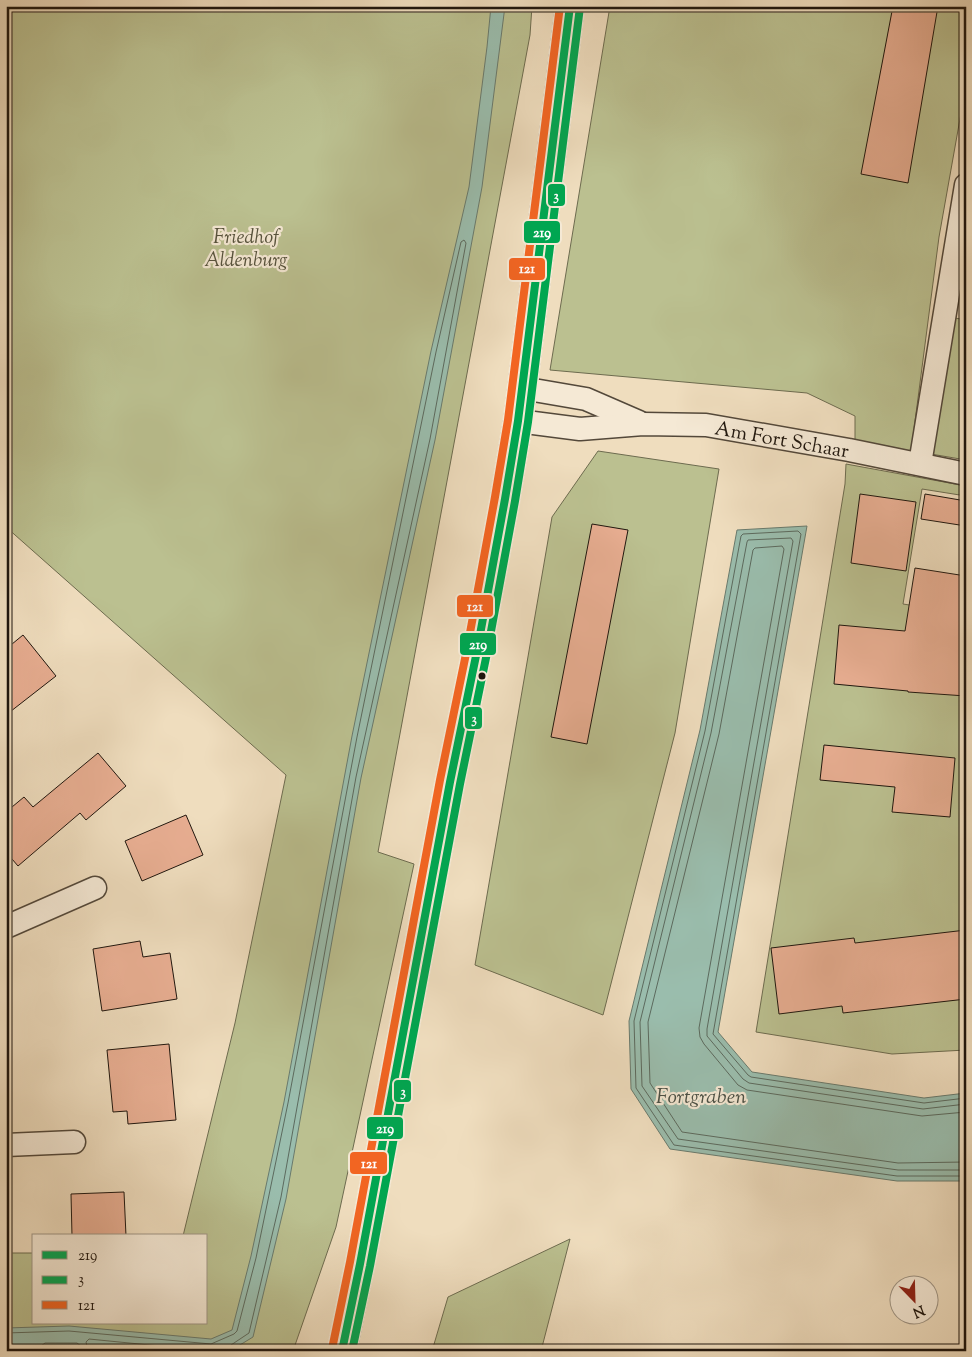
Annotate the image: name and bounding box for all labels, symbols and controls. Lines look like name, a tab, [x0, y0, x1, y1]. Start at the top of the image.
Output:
line badge: 3	[547, 183, 566, 207]
text: 3	[553, 187, 559, 207]
line badge: 219	[523, 220, 561, 244]
park label: Friedhof Aldenburg	[204, 224, 288, 276]
text: 219	[533, 224, 551, 244]
line badge: 121	[508, 257, 546, 281]
text: 121	[519, 260, 535, 280]
street label: Am Fort Schaar	[712, 415, 851, 468]
line badge: 121	[456, 594, 494, 618]
text: 121	[467, 598, 483, 618]
line badge: 219	[459, 632, 497, 656]
text: 219	[469, 636, 487, 656]
unlabelled marker	[477, 671, 487, 681]
line badge: 3	[464, 706, 483, 730]
text: 3	[471, 710, 477, 730]
line badge: 3	[393, 1079, 412, 1103]
text: 3	[400, 1083, 406, 1103]
water label: Fortgraben	[656, 1083, 746, 1113]
line badge: 219	[366, 1116, 404, 1140]
text: 219	[376, 1120, 394, 1140]
line badge: 121	[349, 1151, 388, 1175]
text: 121	[361, 1155, 377, 1175]
legend	[32, 1234, 208, 1324]
text: 219	[78, 1246, 97, 1267]
text: 3	[78, 1270, 84, 1291]
north arrow	[890, 1274, 940, 1324]
text: 121	[78, 1296, 95, 1317]
text: N	[909, 1299, 927, 1322]

